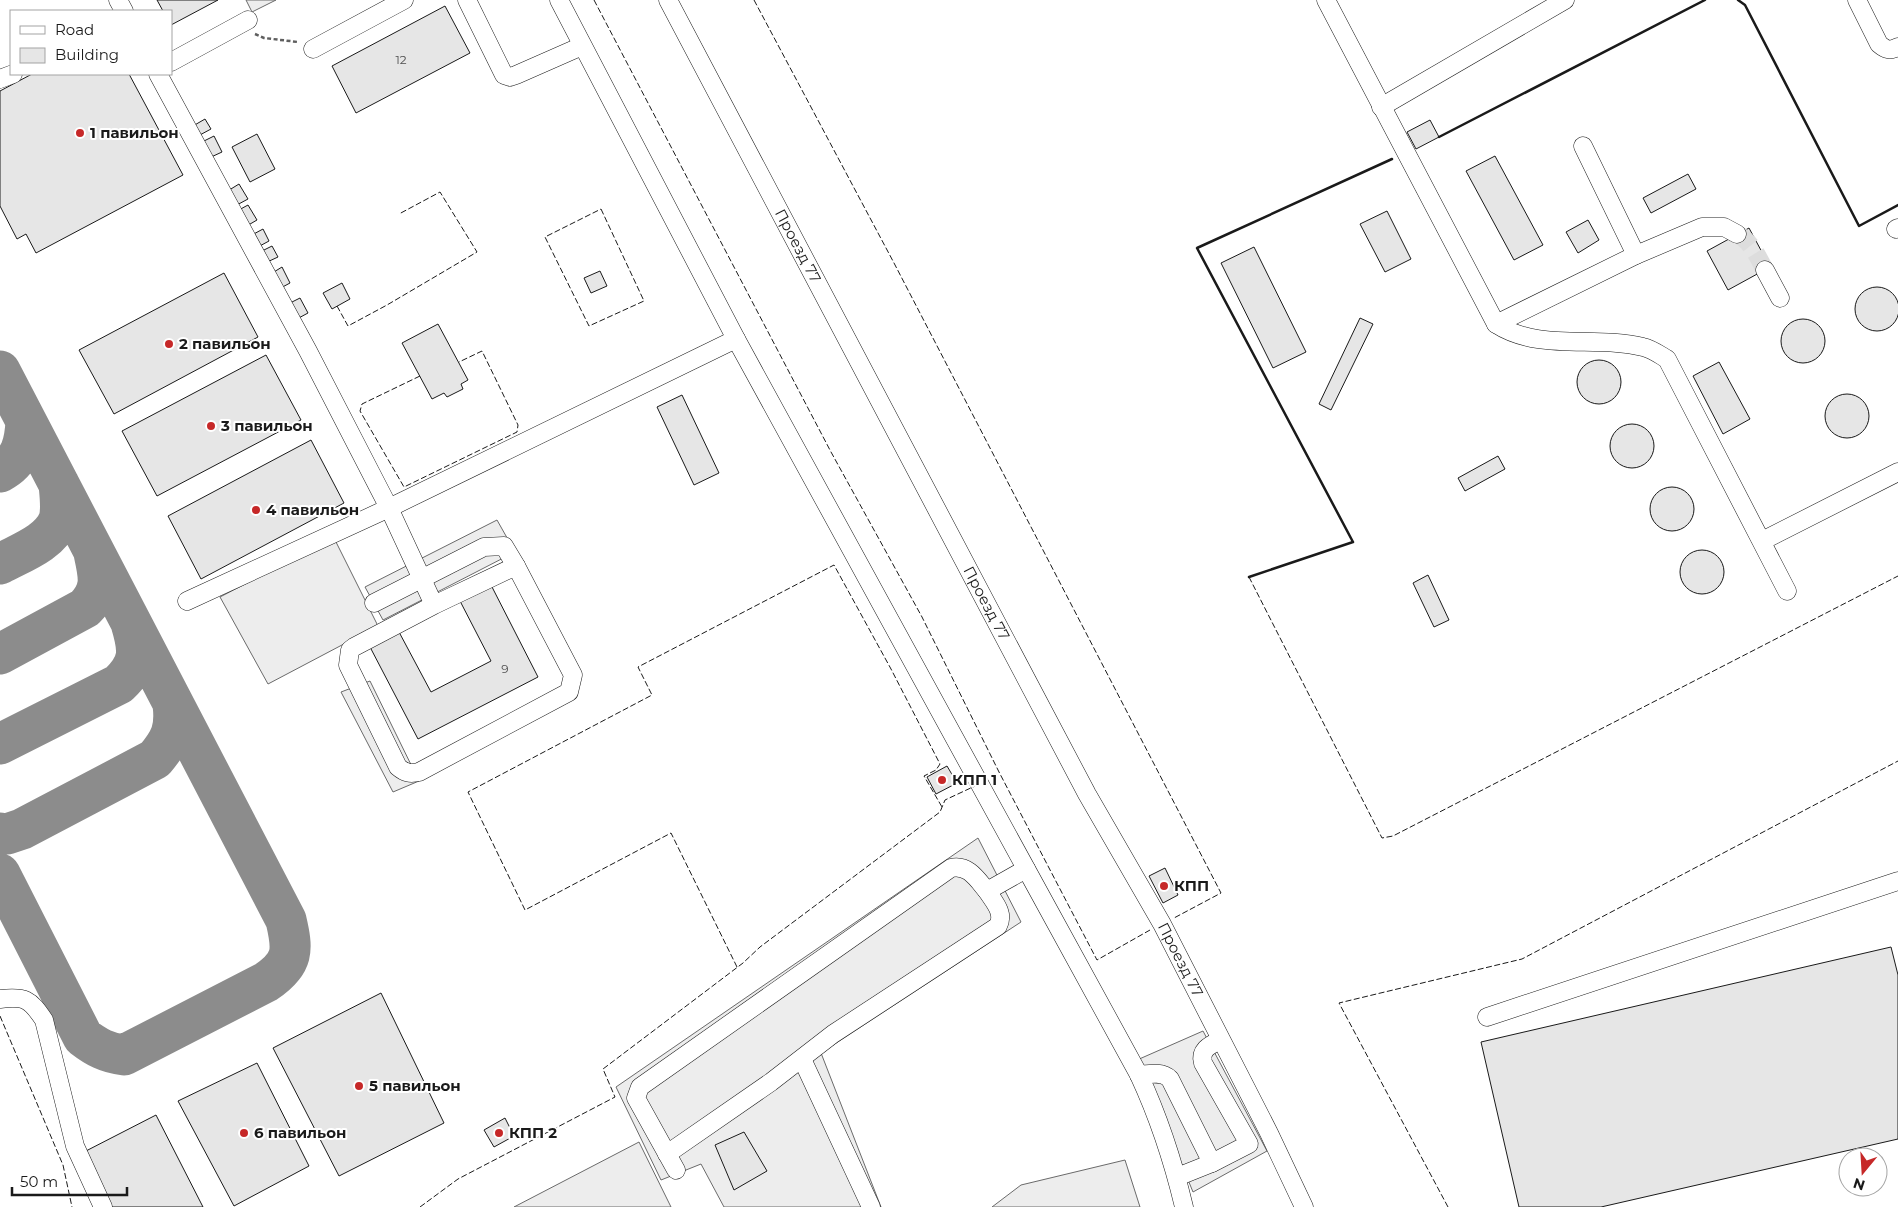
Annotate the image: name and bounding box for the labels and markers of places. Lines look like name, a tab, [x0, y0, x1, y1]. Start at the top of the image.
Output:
place label: 1 павильон	[90, 123, 179, 142]
marker: 1 павильон	[74, 127, 86, 139]
place label: 2 павильон	[179, 334, 271, 353]
marker: 2 павильон	[163, 338, 175, 350]
place label: 3 павильон	[220, 416, 313, 435]
marker: 3 павильон	[205, 420, 217, 432]
place label: 4 павильон	[266, 500, 359, 519]
marker: 4 павильон	[250, 504, 262, 516]
place label: КПП 1	[952, 770, 997, 789]
marker: КПП 1	[936, 774, 948, 786]
place label: КПП	[1174, 876, 1209, 895]
marker: КПП	[1158, 880, 1170, 892]
place label: 5 павильон	[369, 1076, 461, 1095]
marker: 5 павильон	[353, 1080, 365, 1092]
place label: 6 павильон	[254, 1123, 346, 1142]
place label: КПП 2	[509, 1123, 557, 1142]
marker: 6 павильон	[238, 1127, 250, 1139]
marker: КПП 2	[493, 1127, 505, 1139]

